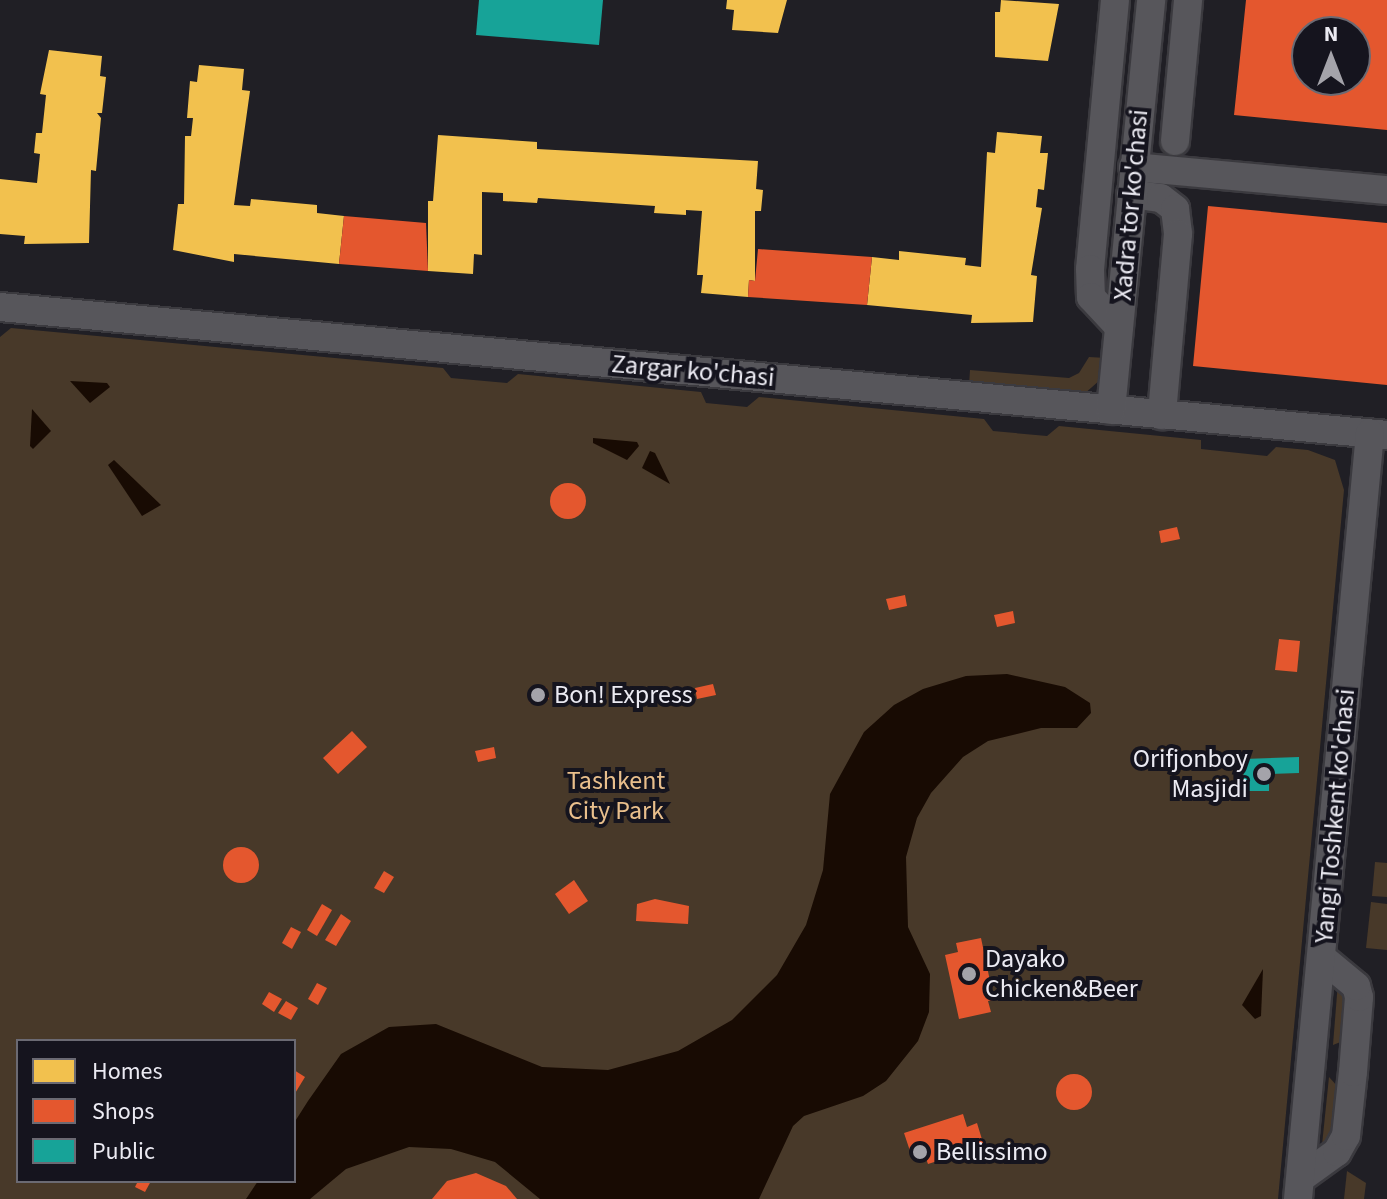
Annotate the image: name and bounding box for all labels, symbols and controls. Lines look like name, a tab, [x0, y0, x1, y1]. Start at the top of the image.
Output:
north arrow	[1291, 16, 1371, 96]
text: N	[1324, 18, 1338, 50]
street label: Xadra tor ko'chasi	[1107, 108, 1155, 302]
street label: Zargar ko'chasi	[610, 348, 776, 394]
place label: Bon! Express	[554, 679, 693, 711]
marker: Bon! Express	[529, 686, 547, 704]
street label: Yangi Toshkent ko'chasi	[1308, 687, 1362, 945]
place label: Orifjonboy Masjidi	[1133, 743, 1248, 804]
park label: Tashkent City Park	[567, 765, 665, 826]
marker: Orifjonboy Masjidi	[1255, 765, 1273, 783]
place label: Dayako Chicken&Beer	[985, 943, 1138, 1004]
marker: Dayako Chicken&Beer	[960, 965, 978, 983]
legend	[16, 1039, 296, 1183]
text: Homes	[92, 1054, 163, 1089]
text: Shops	[92, 1094, 154, 1129]
text: Public	[92, 1134, 155, 1169]
place label: Bellissimo	[936, 1136, 1048, 1168]
marker: Bellissimo	[911, 1143, 929, 1161]

